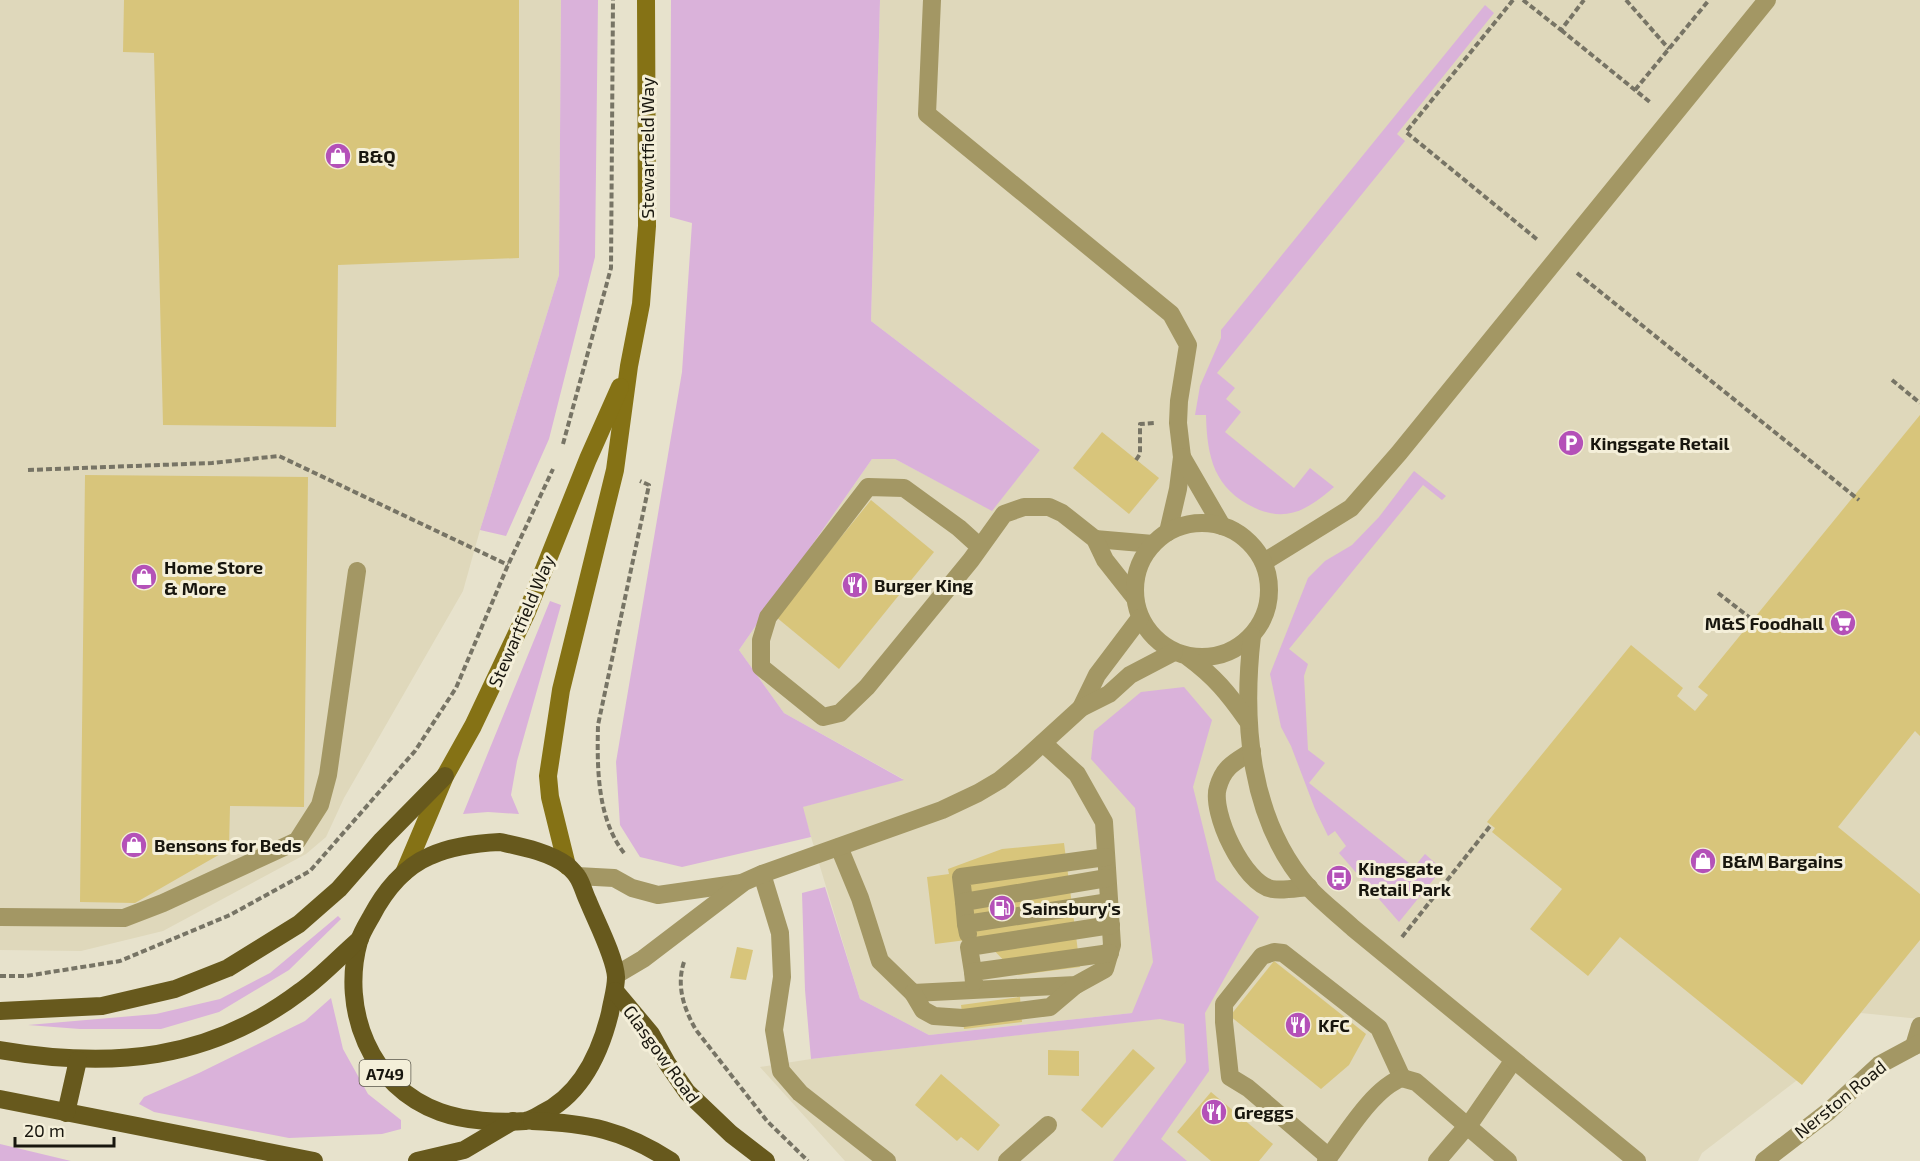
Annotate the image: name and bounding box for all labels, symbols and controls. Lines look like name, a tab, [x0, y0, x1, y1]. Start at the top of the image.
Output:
street label: Stewartfield Way	[636, 77, 658, 219]
shop icon: B&Q	[323, 141, 353, 171]
place label: B&Q	[358, 145, 396, 167]
parking icon: Kingsgate Retail	[1556, 428, 1586, 458]
place label: Kingsgate Retail	[1590, 432, 1730, 454]
street label: Stewartfield Way	[483, 551, 559, 690]
place label: Home Store & More	[164, 556, 263, 599]
shop icon: Home Store & More	[129, 562, 159, 592]
restaurant icon: Burger King	[840, 570, 870, 600]
place label: Burger King	[874, 574, 974, 596]
supermarket icon: M&S Foodhall	[1828, 608, 1858, 638]
place label: M&S Foodhall	[1705, 612, 1824, 634]
shop icon: Bensons for Beds	[119, 830, 149, 860]
place label: Bensons for Beds	[154, 834, 302, 856]
shop icon: B&M Bargains	[1688, 846, 1718, 876]
place label: B&M Bargains	[1722, 850, 1843, 872]
place label: Kingsgate Retail Park	[1358, 857, 1451, 900]
bus stop icon: Kingsgate Retail Park	[1324, 863, 1354, 893]
fuel station icon: Sainsbury's	[987, 893, 1017, 923]
place label: Sainsbury's	[1022, 897, 1121, 919]
street label: Glasgow Road	[619, 1001, 705, 1107]
restaurant icon: KFC	[1283, 1010, 1313, 1040]
place label: KFC	[1318, 1014, 1350, 1036]
street label: Nerston Road	[1790, 1055, 1890, 1143]
road number: A749	[360, 1060, 410, 1086]
restaurant icon: Greggs	[1199, 1097, 1229, 1127]
place label: Greggs	[1234, 1101, 1294, 1123]
scale bar	[15, 1110, 114, 1148]
text: 20 m	[24, 1119, 65, 1141]

